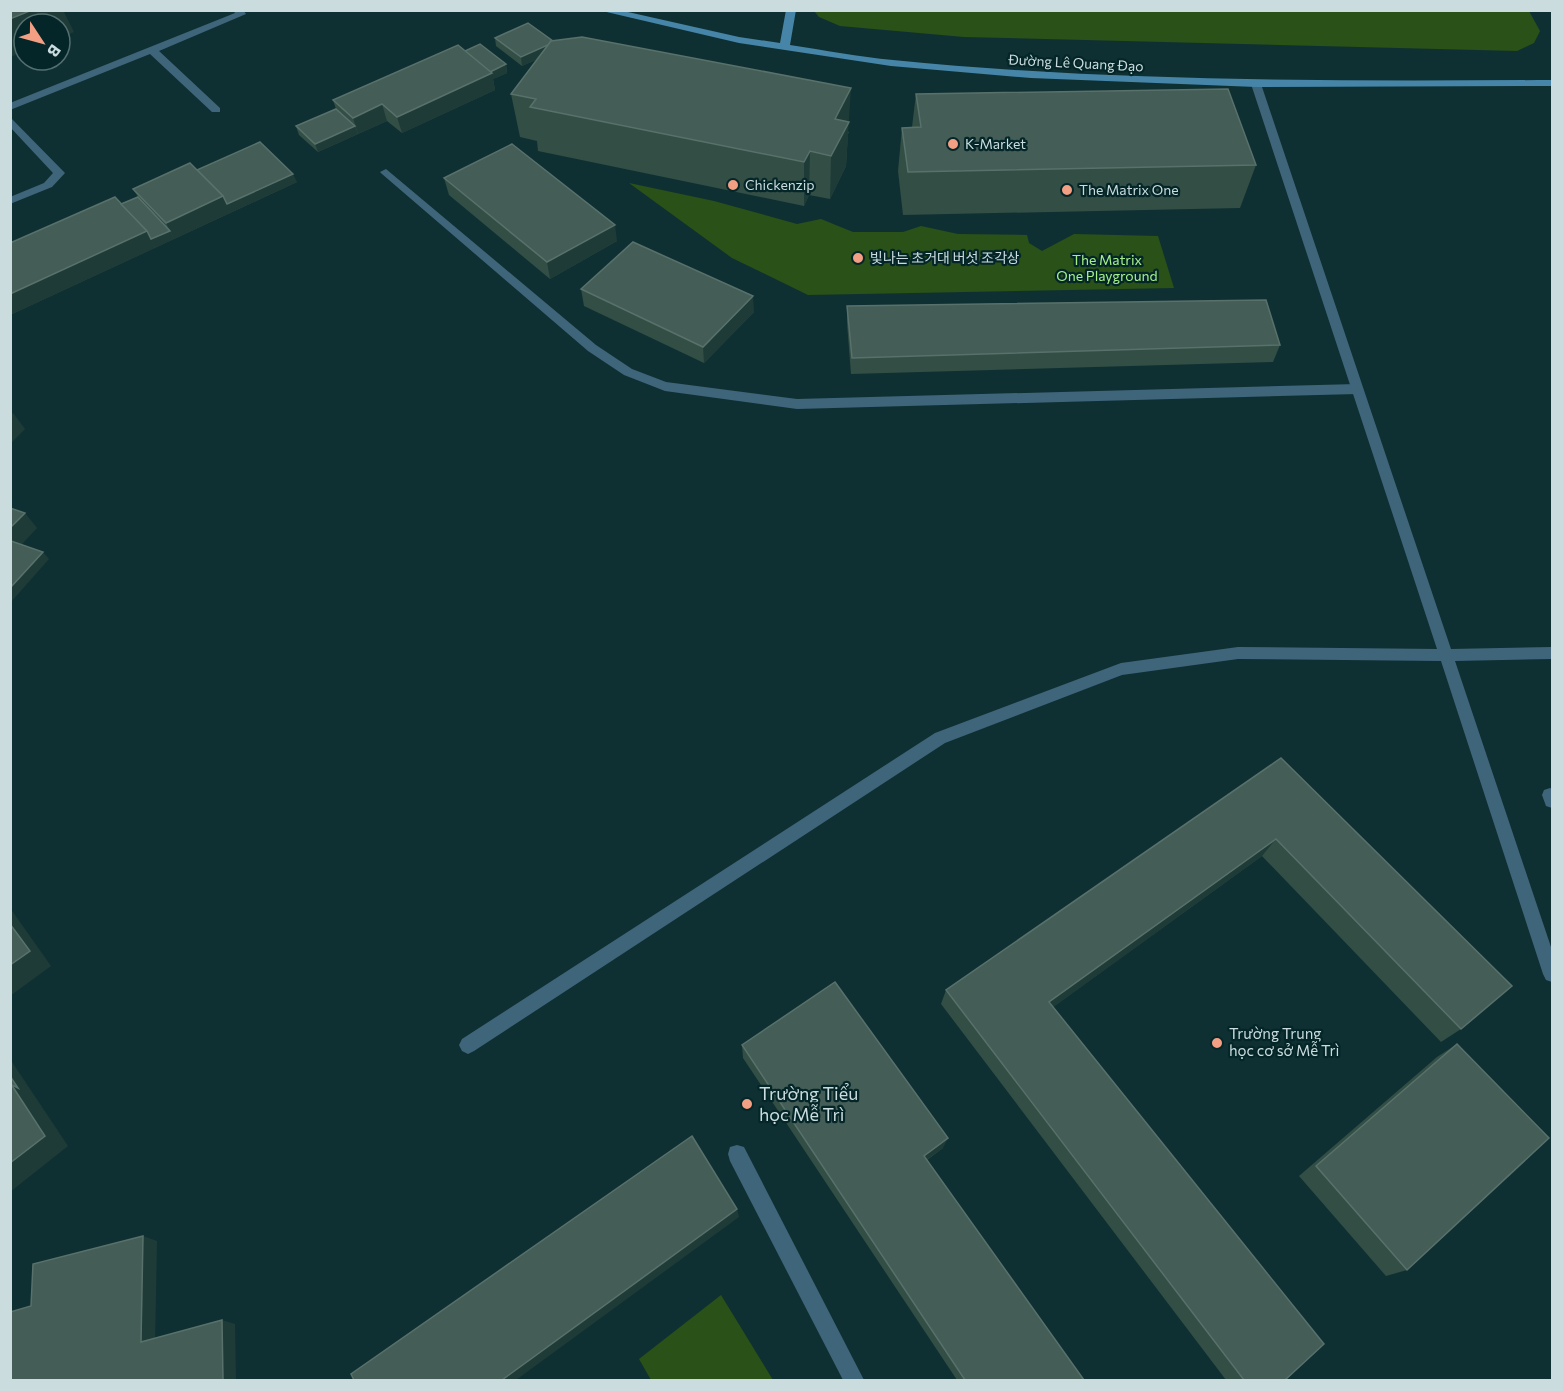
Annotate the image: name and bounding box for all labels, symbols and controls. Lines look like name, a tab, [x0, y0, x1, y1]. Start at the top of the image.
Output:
north arrow	[12, 12, 72, 72]
text: B	[44, 41, 65, 61]
street label: Đường Lê Quang Đạo	[1007, 50, 1144, 75]
place label: K-Market	[965, 135, 1026, 152]
marker: K-Market	[946, 137, 960, 151]
place label: Chickenzip	[745, 176, 815, 193]
marker: Chickenzip	[726, 178, 740, 192]
place label: The Matrix One	[1079, 181, 1179, 198]
marker: The Matrix One	[1060, 183, 1074, 197]
place label: 빛나는 초거대 버섯 조각상	[870, 249, 1020, 266]
marker: 빛나는 초거대 버섯 조각상	[851, 251, 865, 265]
park label: The Matrix One Playground	[1056, 251, 1158, 284]
place label: Trường Trung học cơ sở Mễ Trì	[1229, 1024, 1339, 1059]
marker: Trường Trung học cơ sở Mễ Trì	[1210, 1036, 1224, 1050]
place label: Trường Tiểu học Mễ Trì	[759, 1082, 858, 1125]
marker: Trường Tiểu học Mễ Trì	[740, 1097, 754, 1111]

